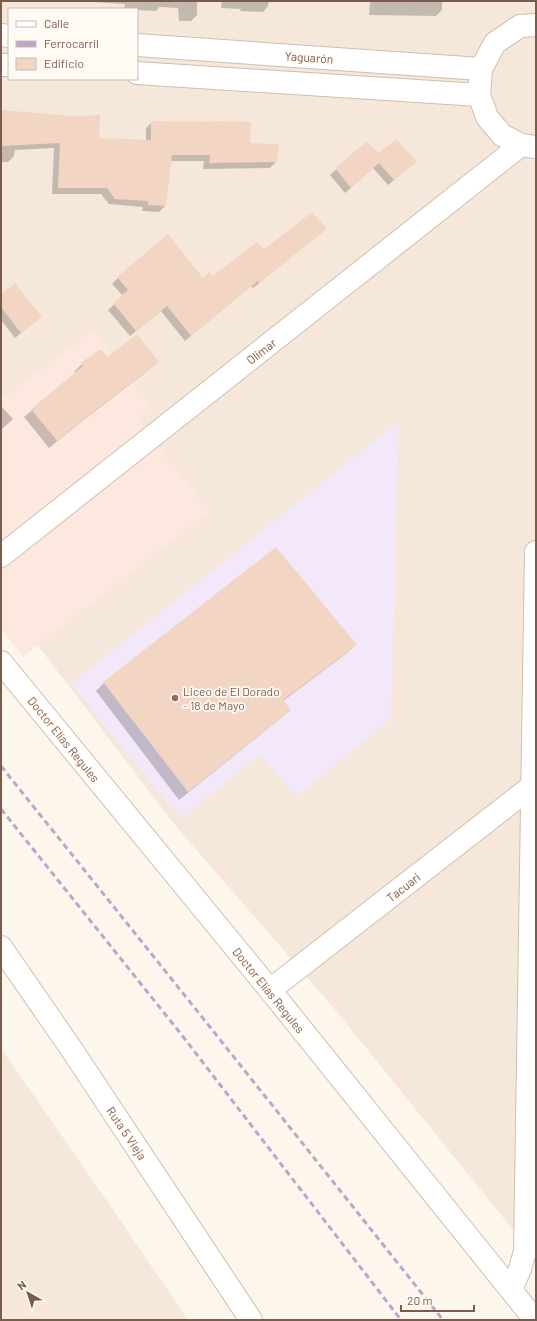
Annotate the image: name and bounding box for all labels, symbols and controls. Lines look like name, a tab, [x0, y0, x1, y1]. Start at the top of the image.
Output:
legend	[8, 8, 138, 80]
text: Calle	[44, 16, 69, 30]
text: Ferrocarril	[44, 36, 99, 50]
street label: Yaguarón	[284, 48, 334, 66]
text: Edificio	[44, 56, 84, 70]
street label: Olimar	[243, 335, 279, 367]
place label: Liceo de El Dorado - 18 de Mayo	[183, 684, 280, 712]
street label: Doctor Elías Regules	[25, 693, 103, 785]
marker: Liceo de El Dorado - 18 de Mayo	[170, 693, 180, 703]
street label: Tacuari	[383, 869, 423, 905]
street label: Doctor Elías Regules	[230, 944, 308, 1036]
street label: Ruta 5 Vieja	[104, 1104, 150, 1162]
north arrow	[8, 1273, 48, 1313]
text: N	[14, 1277, 28, 1292]
scale bar	[401, 1287, 474, 1313]
text: 20 m	[407, 1293, 433, 1307]

